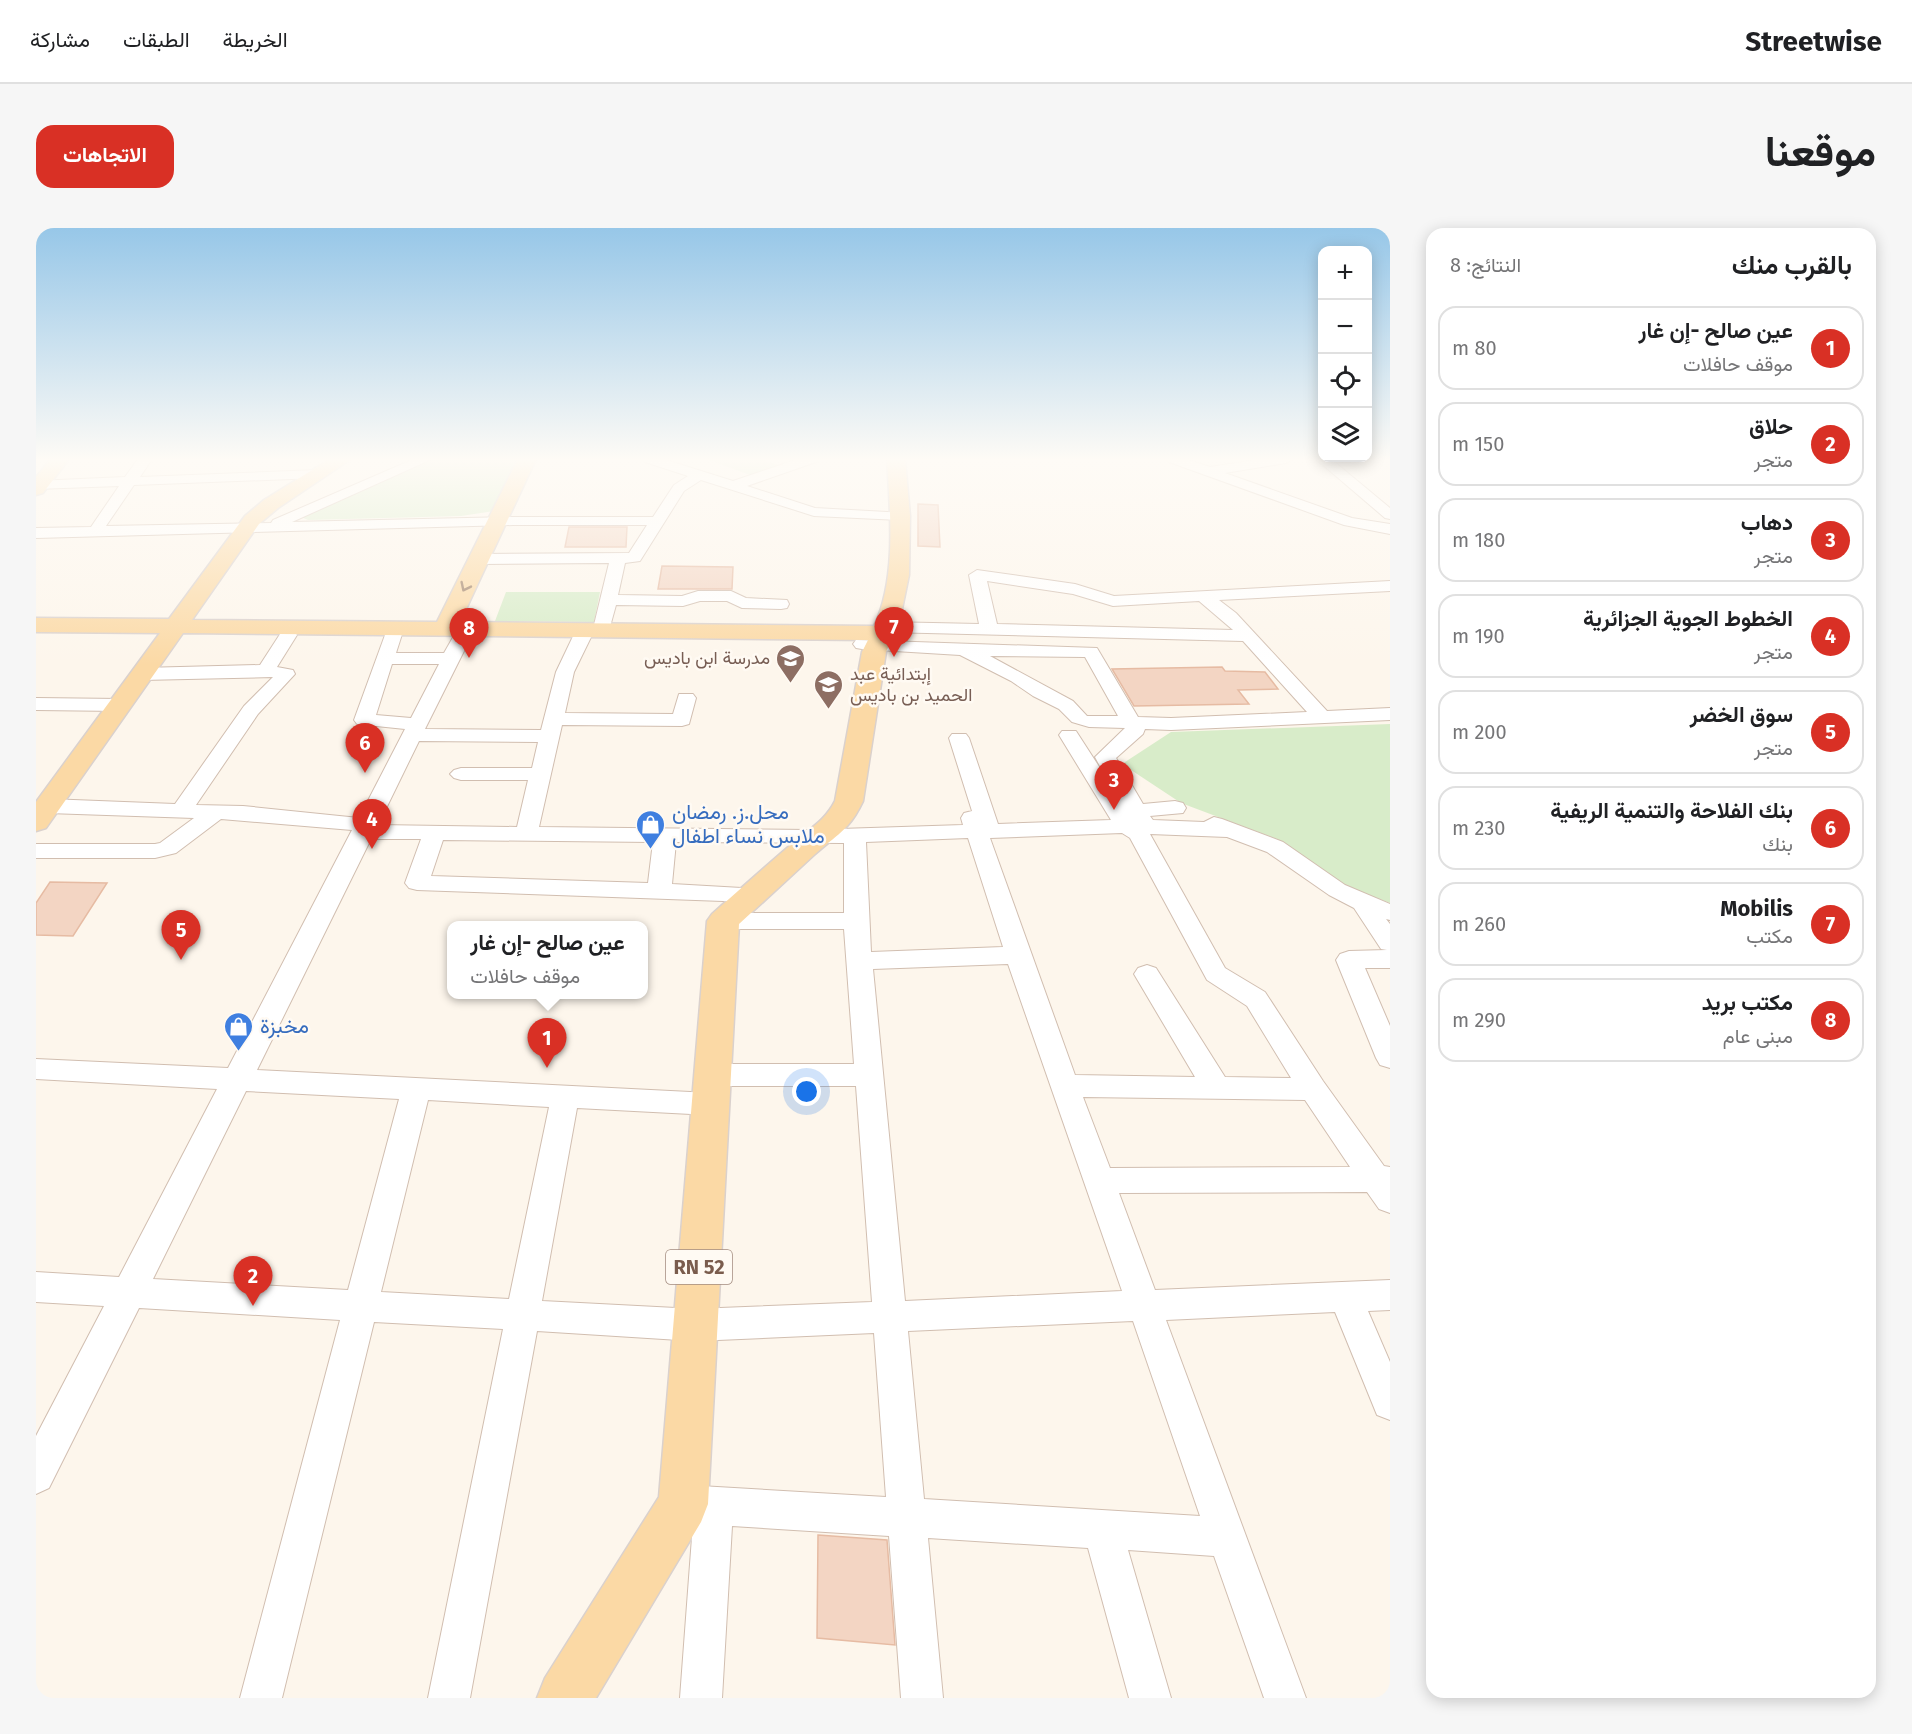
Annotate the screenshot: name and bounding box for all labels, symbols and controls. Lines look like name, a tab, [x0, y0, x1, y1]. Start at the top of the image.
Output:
text: Streetwise	[1745, 25, 1882, 58]
text: مشاركة	[30, 27, 90, 53]
text: الطبقات	[123, 27, 190, 53]
text: الخريطة	[223, 27, 288, 53]
button: الاتجاهات	[36, 125, 174, 188]
text: موقعنا	[1765, 127, 1876, 177]
map controls	[1318, 246, 1372, 462]
button: +	[1318, 246, 1372, 300]
text: بالقرب منك	[1732, 250, 1852, 281]
text: النتائج: 8	[1450, 253, 1521, 277]
button: −	[1318, 300, 1372, 354]
text: عين صالح -إن غار	[1639, 317, 1793, 344]
text: 80 m	[1452, 336, 1497, 360]
text: 1	[1826, 336, 1835, 360]
text: موقف حافلات	[1683, 352, 1793, 376]
button: locate	[1318, 354, 1372, 408]
button: layers	[1318, 408, 1372, 462]
text: حلاق	[1749, 413, 1793, 440]
text: 150 m	[1452, 432, 1504, 456]
text: 2	[1825, 432, 1836, 456]
text: متجر	[1754, 448, 1793, 472]
text: دهاب	[1741, 509, 1793, 536]
text: 180 m	[1452, 528, 1505, 552]
text: 3	[1825, 528, 1836, 552]
text: متجر	[1754, 544, 1793, 568]
one-way arrow	[461, 581, 473, 592]
text: الخطوط الجوية الجزائرية	[1583, 605, 1793, 632]
pin: 8	[450, 608, 488, 658]
pin: 7	[874, 608, 914, 657]
text: 190 m	[1452, 624, 1505, 648]
text: 4	[1825, 624, 1836, 648]
text: متجر	[1754, 640, 1793, 664]
school or university icon: مدرسة ابن باديس	[775, 642, 807, 684]
place label: مدرسة ابن باديس	[644, 647, 770, 669]
place label: إبتدائية عبد الحميد بن باديس	[850, 663, 972, 706]
school or university icon: إبتدائية عبد الحميد بن باديس	[813, 668, 845, 710]
text: سوق الخضر	[1690, 701, 1793, 728]
text: 200 m	[1452, 720, 1507, 744]
text: 5	[1825, 720, 1836, 744]
pin: 6	[346, 724, 384, 773]
text: متجر	[1754, 736, 1793, 760]
pin: 3	[1094, 760, 1134, 810]
text: بنك الفلاحة والتنمية الريفية	[1550, 797, 1793, 824]
place label: محل.ز. رمضان ملابس نساء اطفال	[672, 799, 825, 849]
pin: 4	[352, 800, 392, 849]
shop icon: محل.ز. رمضان ملابس نساء اطفال	[635, 808, 667, 850]
text: 230 m	[1452, 816, 1505, 840]
text: 6	[1825, 816, 1836, 840]
text: بنك	[1762, 832, 1793, 856]
text: Mobilis	[1720, 895, 1793, 922]
pin: 5	[162, 910, 200, 960]
text: 260 m	[1452, 912, 1506, 936]
text: 7	[1826, 912, 1835, 936]
popup	[447, 921, 648, 999]
text: مكتب	[1746, 924, 1793, 948]
text: عين صالح -إن غار	[470, 929, 625, 956]
text: موقف حافلات	[470, 964, 580, 988]
text: مكتب بريد	[1702, 989, 1793, 1016]
text: 290 m	[1452, 1008, 1506, 1032]
text: 8	[1825, 1008, 1836, 1032]
shop icon: مخبزة	[223, 1010, 255, 1052]
place label: مخبزة	[260, 1013, 309, 1039]
pin: 1	[528, 1018, 566, 1068]
text: مبنى عام	[1723, 1024, 1793, 1048]
your location	[792, 1077, 821, 1106]
road number: RN 52	[666, 1250, 732, 1284]
pin: 2	[234, 1256, 272, 1306]

